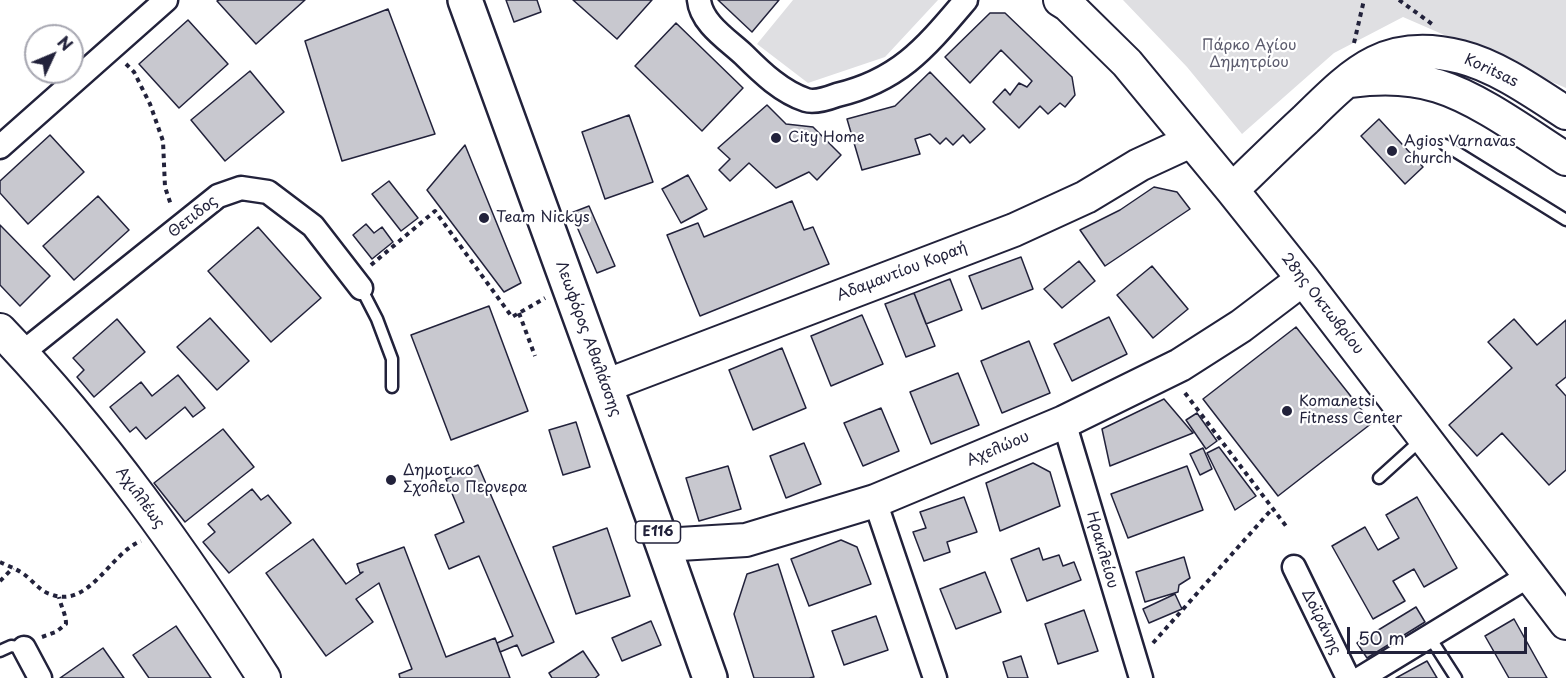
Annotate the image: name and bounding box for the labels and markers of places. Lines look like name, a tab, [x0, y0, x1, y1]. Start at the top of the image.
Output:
place label: City Home	[788, 129, 865, 147]
marker: City Home	[769, 131, 783, 145]
place label: Agios Varnavas church	[1404, 133, 1516, 168]
marker: Agios Varnavas church	[1385, 144, 1399, 158]
place label: Team Nickys	[496, 209, 590, 227]
marker: Team Nickys	[477, 211, 491, 225]
place label: Komanetsi Fitness Center	[1299, 393, 1402, 428]
marker: Komanetsi Fitness Center	[1280, 404, 1294, 418]
place label: Δημοτικο Σχολειο Περνερα	[403, 462, 527, 497]
marker: Δημοτικο Σχολειο Περνερα	[384, 473, 398, 487]

